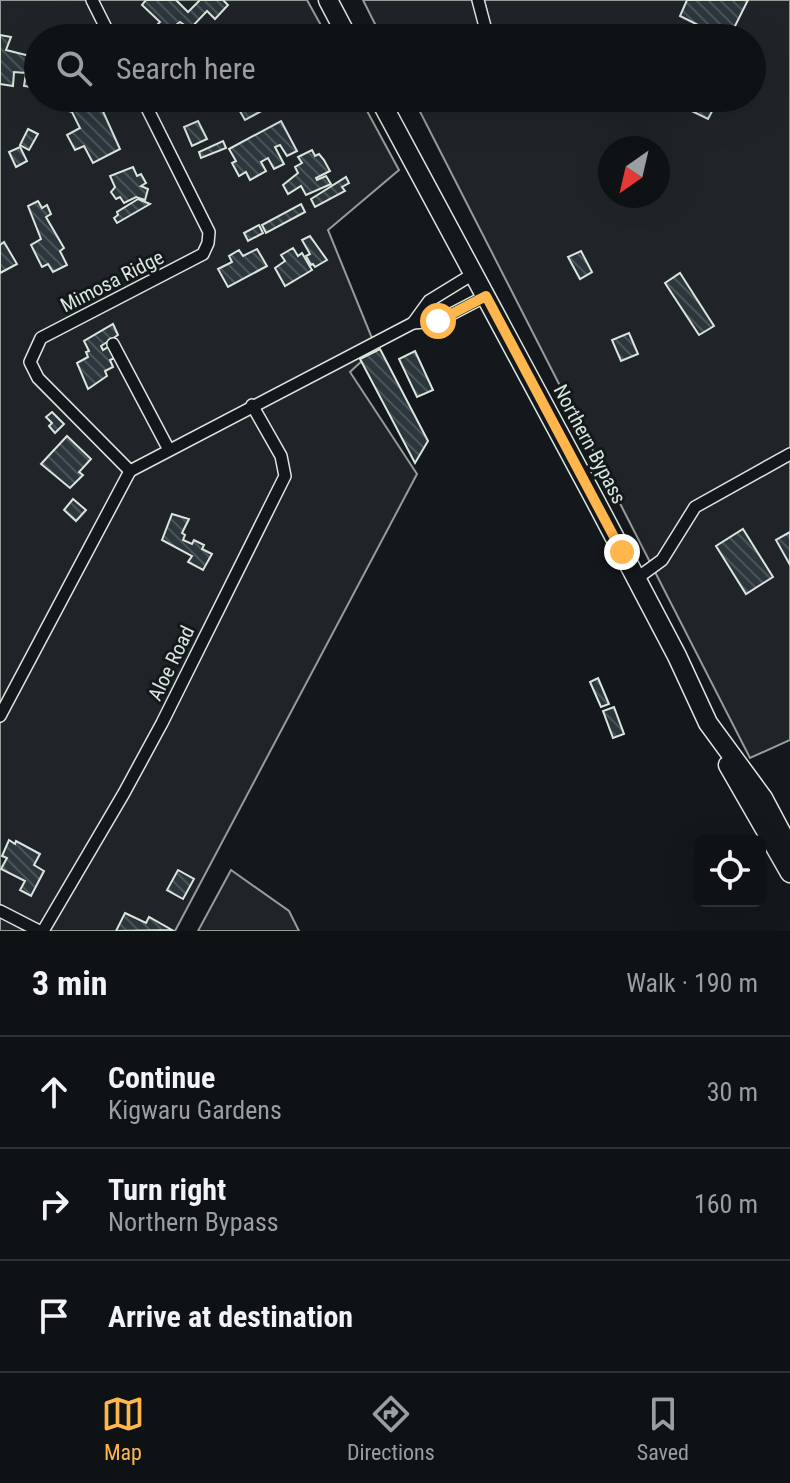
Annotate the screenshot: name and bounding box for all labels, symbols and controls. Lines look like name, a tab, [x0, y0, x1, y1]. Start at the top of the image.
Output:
search box	[24, 24, 766, 112]
icon: search	[52, 46, 96, 90]
text: Search here	[116, 51, 256, 86]
north arrow	[598, 136, 670, 208]
street label: Mimosa Ridge	[56, 245, 168, 317]
route start	[420, 303, 456, 339]
street label: Northern Bypass	[549, 380, 631, 508]
route end	[604, 534, 640, 570]
street label: Aloe Road	[143, 622, 199, 704]
map controls	[694, 835, 766, 907]
button: locate	[694, 835, 766, 907]
text: 3 min	[32, 963, 108, 1003]
text: Walk · 190 m	[626, 968, 758, 998]
text: Continue	[108, 1060, 215, 1095]
icon: ahead	[32, 1070, 76, 1114]
text: 30 m	[707, 1077, 758, 1107]
text: Kigwaru Gardens	[108, 1095, 282, 1125]
text: Turn right	[108, 1172, 226, 1207]
icon: right	[32, 1182, 76, 1226]
text: 160 m	[694, 1189, 758, 1219]
text: Northern Bypass	[108, 1207, 279, 1237]
icon: arrive	[32, 1294, 76, 1338]
text: Arrive at destination	[108, 1299, 353, 1334]
tab: Map	[101, 1392, 145, 1465]
tab: Directions	[347, 1392, 435, 1465]
tab: Saved	[637, 1392, 689, 1465]

